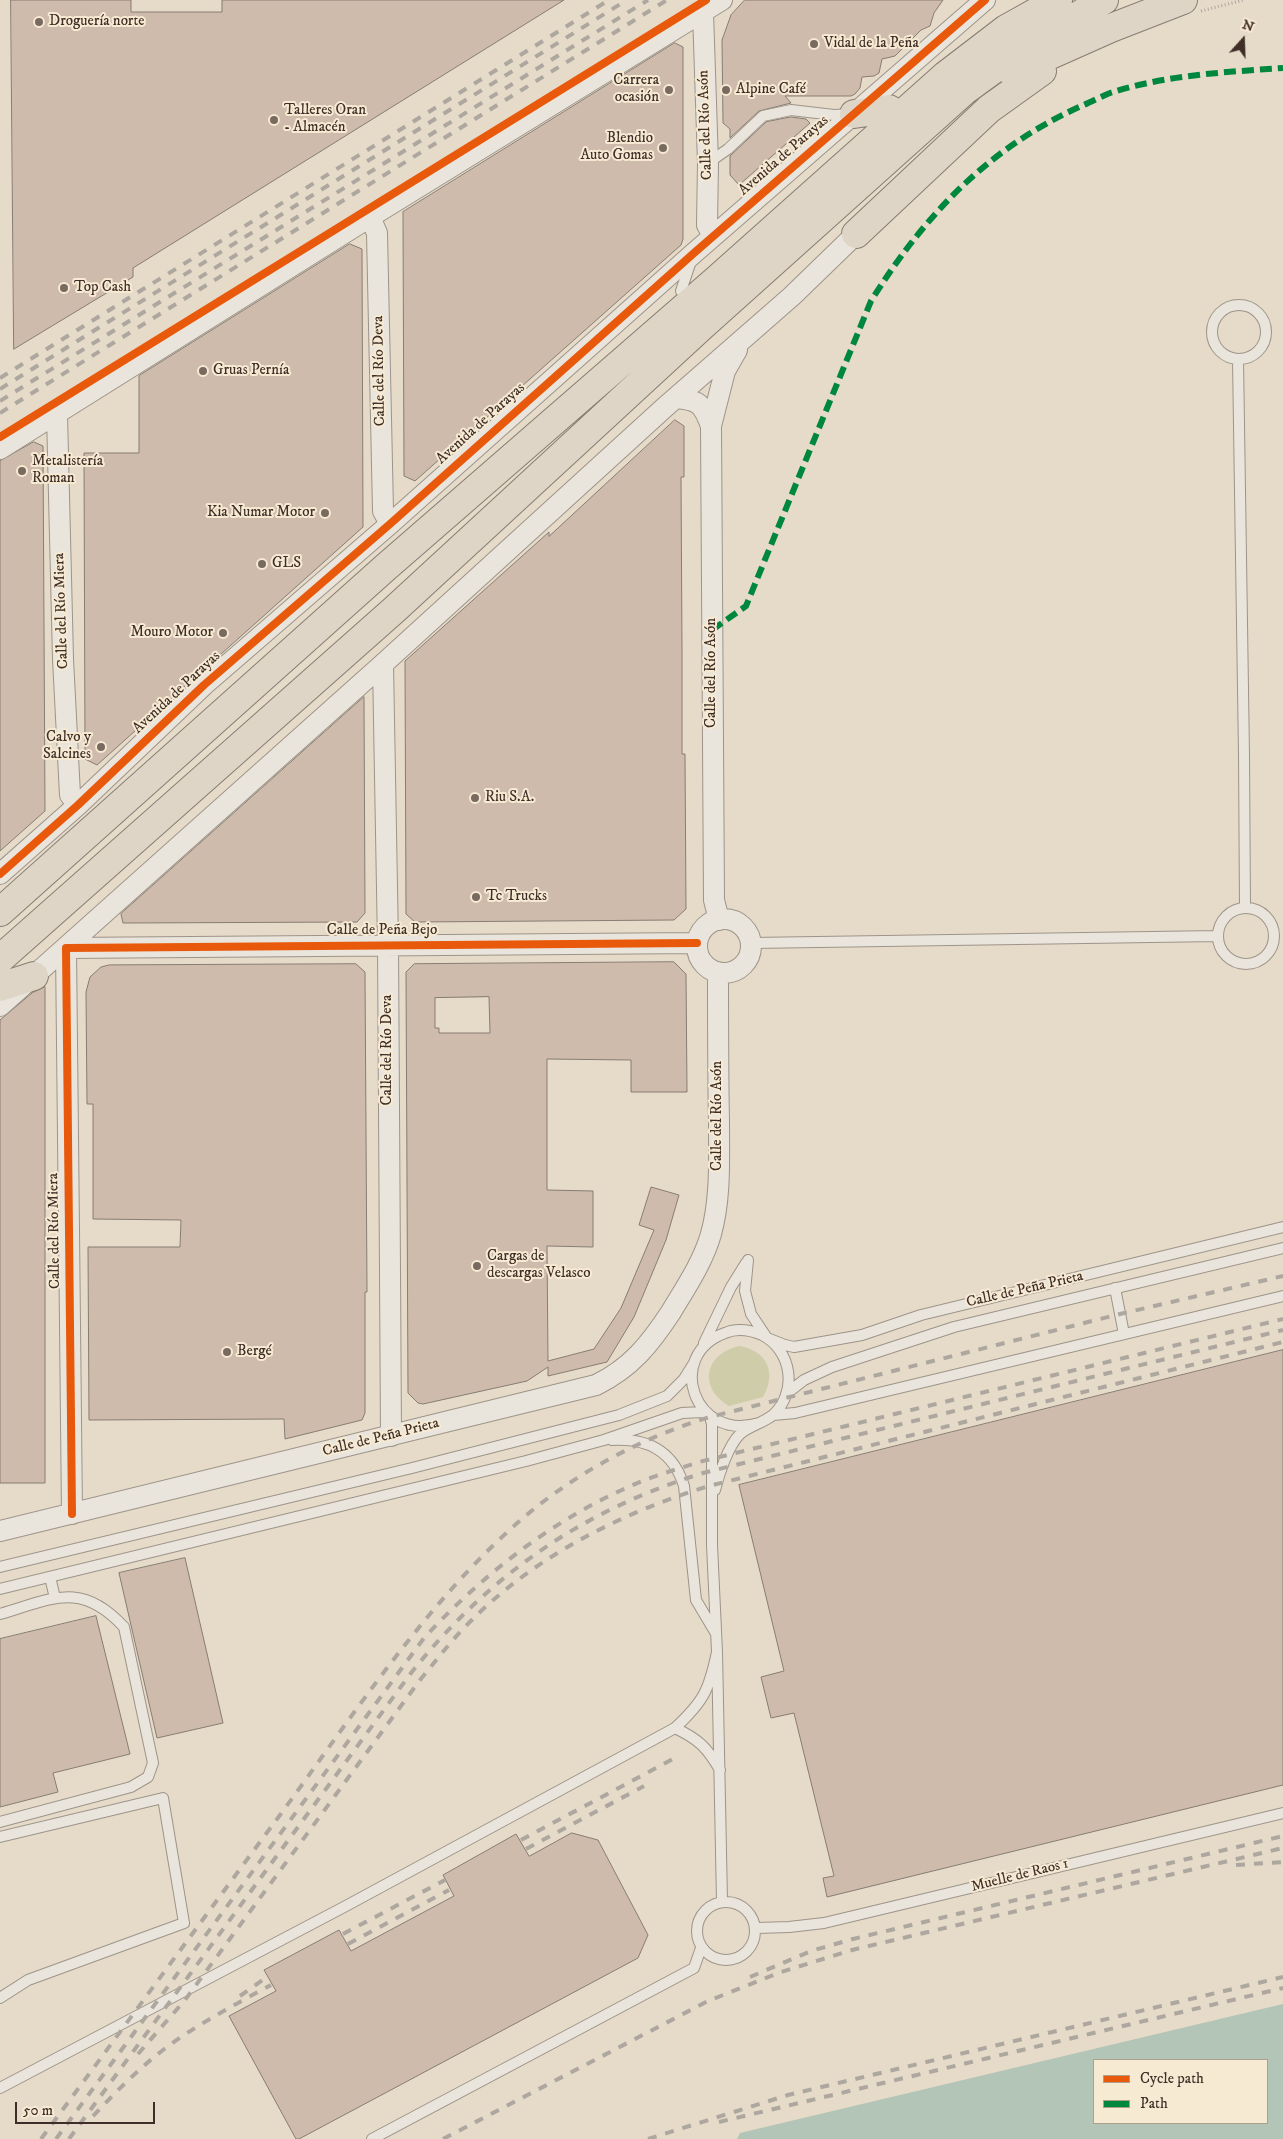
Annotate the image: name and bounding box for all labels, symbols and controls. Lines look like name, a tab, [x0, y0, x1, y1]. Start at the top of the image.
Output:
place label: Droguería norte	[49, 13, 144, 31]
north arrow	[1218, 15, 1268, 65]
text: N	[1240, 15, 1257, 36]
marker: Droguería norte	[33, 16, 45, 28]
place label: Vidal de la Peña	[824, 35, 919, 53]
marker: Vidal de la Peña	[808, 38, 820, 50]
street label: Calle del Río Asón	[695, 70, 717, 180]
place label: Carrera ocasión	[613, 72, 659, 107]
place label: Alpine Café	[736, 81, 806, 99]
marker: Carrera ocasión	[663, 84, 675, 96]
marker: Alpine Café	[720, 84, 732, 96]
place label: Talleres Oran - Almacén	[284, 102, 366, 137]
street label: Avenida de Parayas	[735, 112, 833, 200]
marker: Talleres Oran - Almacén	[268, 114, 280, 126]
place label: Blendio Auto Gomas	[580, 130, 653, 165]
marker: Blendio Auto Gomas	[657, 142, 669, 154]
place label: Top Cash	[74, 279, 131, 297]
marker: Top Cash	[58, 282, 70, 294]
street label: Calle del Río Deva	[370, 315, 390, 427]
place label: Gruas Pernía	[213, 362, 289, 380]
marker: Gruas Pernía	[197, 365, 209, 377]
street label: Avenida de Parayas	[433, 379, 529, 469]
place label: Metalistería Roman	[32, 453, 103, 488]
marker: Metalistería Roman	[16, 465, 28, 477]
place label: Kia Numar Motor	[207, 504, 315, 522]
marker: Kia Numar Motor	[319, 507, 331, 519]
street label: Calle del Río Miera	[51, 553, 73, 669]
place label: GLS	[272, 555, 301, 573]
marker: GLS	[256, 558, 268, 570]
street label: Calle del Río Asón	[703, 618, 721, 728]
place label: Mouro Motor	[130, 624, 213, 642]
marker: Mouro Motor	[217, 627, 229, 639]
street label: Avenida de Parayas	[129, 648, 225, 738]
place label: Calvo y Salcines	[43, 729, 91, 764]
marker: Calvo y Salcines	[95, 741, 107, 753]
place label: Riu S.A.	[485, 789, 534, 807]
marker: Riu S.A.	[469, 792, 481, 804]
place label: Tc Trucks	[486, 888, 547, 906]
marker: Tc Trucks	[470, 891, 482, 903]
street label: Calle de Peña Bejo	[327, 922, 437, 940]
street label: Calle del Río Deva	[379, 995, 397, 1105]
street label: Calle del Río Asón	[709, 1061, 727, 1171]
street label: Calle del Río Miera	[45, 1173, 65, 1289]
place label: Cargas de descargas Velasco	[487, 1248, 591, 1283]
marker: Cargas de descargas Velasco	[471, 1260, 483, 1272]
street label: Calle de Peña Prieta	[965, 1268, 1085, 1312]
place label: Bergé	[237, 1343, 272, 1361]
marker: Bergé	[221, 1346, 233, 1358]
street label: Calle de Peña Prieta	[321, 1415, 441, 1461]
street label: Muelle de Raos 1	[969, 1855, 1071, 1897]
legend	[1093, 2059, 1268, 2124]
text: Cycle path	[1140, 2069, 1204, 2088]
scale bar	[18, 2092, 158, 2124]
text: Path	[1140, 2094, 1168, 2113]
text: 50 m	[23, 2101, 53, 2120]

